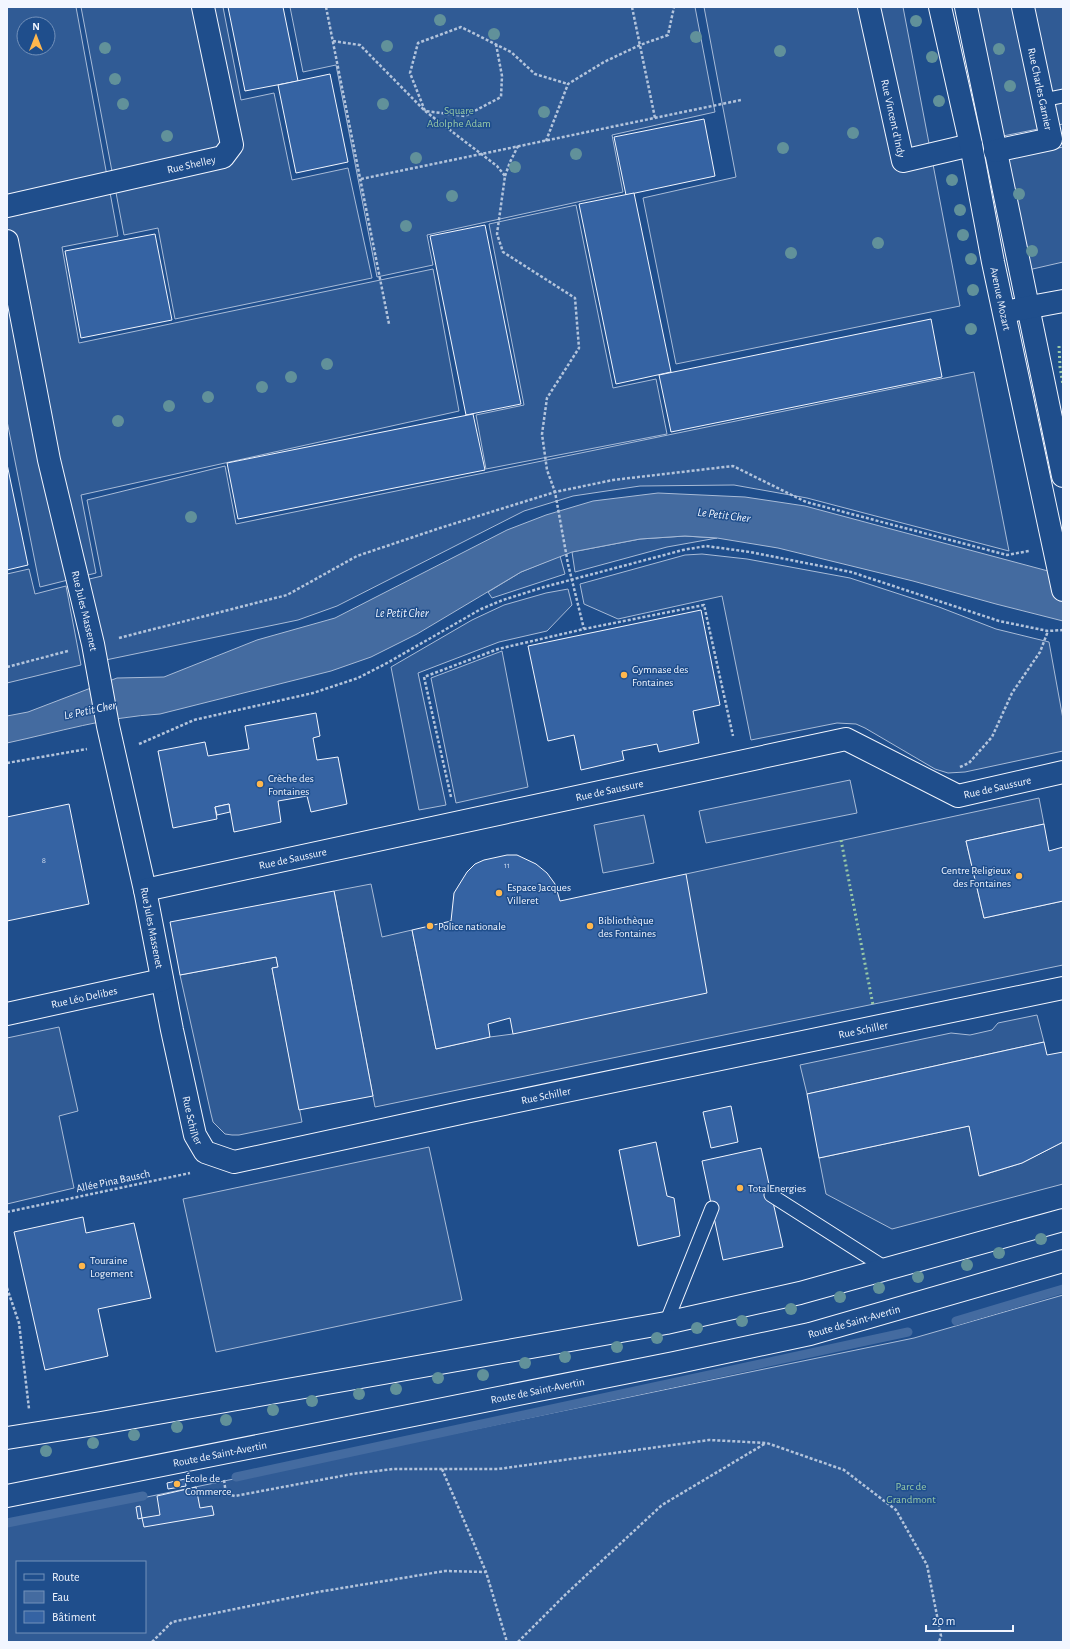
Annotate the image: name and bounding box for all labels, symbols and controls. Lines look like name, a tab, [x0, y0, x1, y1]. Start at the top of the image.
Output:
north arrow	[16, 16, 56, 56]
text: N	[32, 21, 40, 32]
street label: Rue Charles Garnier	[1026, 47, 1054, 132]
street label: Rue Vincent d'Indy	[880, 78, 908, 159]
park label: Square Adolphe Adam	[427, 105, 491, 129]
street label: Rue Shelley	[166, 153, 217, 175]
street label: Avenue Mozart	[989, 266, 1013, 332]
water label: Le Petit Cher	[697, 506, 752, 524]
street label: Rue Jules Massenet	[70, 569, 100, 652]
water label: Le Petit Cher	[375, 607, 430, 619]
place label: Gymnase des Fontaines	[632, 664, 688, 688]
marker: Gymnase des Fontaines	[619, 670, 629, 680]
water label: Le Petit Cher	[63, 698, 118, 721]
place label: Crèche des Fontaines	[268, 773, 314, 797]
street label: Rue de Saussure	[962, 774, 1032, 800]
street label: Rue de Saussure	[574, 777, 644, 803]
marker: Crèche des Fontaines	[255, 779, 265, 789]
street label: Rue de Saussure	[258, 846, 327, 871]
house number: 8	[42, 856, 46, 865]
house number: 11	[504, 861, 510, 870]
place label: Centre Religieux des Fontaines	[941, 865, 1011, 889]
marker: Centre Religieux des Fontaines	[1014, 871, 1024, 881]
place label: Espace Jacques Villeret	[507, 882, 571, 906]
street label: Rue Jules Massenet	[139, 886, 166, 970]
marker: Espace Jacques Villeret	[494, 888, 504, 898]
place label: Bibliothèque des Fontaines	[598, 915, 656, 939]
marker: Police nationale	[425, 921, 435, 931]
place label: Police nationale	[438, 921, 506, 932]
marker: Bibliothèque des Fontaines	[585, 921, 595, 931]
street label: Rue Léo Delibes	[50, 984, 118, 1010]
street label: Rue Schiller	[837, 1019, 889, 1040]
street label: Rue Schiller	[520, 1085, 572, 1106]
street label: Rue Schiller	[181, 1095, 205, 1147]
street label: Allée Pina Bausch	[75, 1168, 151, 1194]
marker: TotalEnergies	[735, 1183, 745, 1193]
place label: TotalEnergies	[748, 1183, 806, 1194]
place label: Touraine Logement	[90, 1255, 134, 1279]
marker: Touraine Logement	[77, 1261, 87, 1271]
street label: Route de Saint-Avertin	[807, 1303, 901, 1340]
street label: Route de Saint-Avertin	[490, 1375, 585, 1405]
street label: Route de Saint-Avertin	[172, 1439, 268, 1468]
place label: École de Commerce	[185, 1472, 231, 1497]
marker: École de Commerce	[172, 1479, 182, 1489]
park label: Parc de Grandmont	[886, 1481, 936, 1505]
legend	[16, 1561, 146, 1633]
text: Route	[52, 1571, 79, 1583]
text: Eau	[52, 1591, 69, 1603]
scale bar	[926, 1607, 1013, 1633]
text: Bâtiment	[52, 1611, 96, 1623]
text: 20 m	[932, 1615, 955, 1627]

